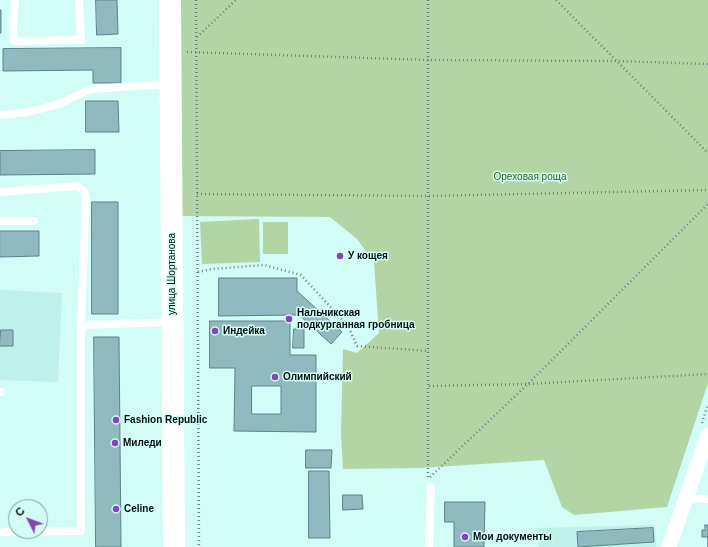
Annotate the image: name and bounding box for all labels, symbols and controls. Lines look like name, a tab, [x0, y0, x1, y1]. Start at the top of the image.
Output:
park label: Ореховая роща	[494, 171, 566, 183]
street label: улица Шортанова	[166, 233, 178, 315]
place label: У кощея	[348, 250, 388, 262]
marker: У кощея	[335, 251, 345, 261]
place label: Нальчикская подкурганная гробница	[297, 307, 414, 330]
marker: Нальчикская подкурганная гробница	[284, 314, 294, 324]
place label: Индейка	[223, 325, 265, 337]
marker: Индейка	[210, 326, 220, 336]
place label: Олимпийский	[283, 371, 352, 383]
marker: Олимпийский	[270, 372, 280, 382]
place label: Fashion Republic	[124, 414, 207, 426]
marker: Fashion Republic	[111, 415, 121, 425]
place label: Миледи	[123, 437, 162, 449]
marker: Миледи	[110, 438, 120, 448]
north arrow	[8, 499, 48, 539]
place label: Celine	[124, 503, 154, 515]
marker: Celine	[111, 504, 121, 514]
text: С	[13, 505, 27, 519]
place label: Мои документы	[473, 531, 552, 543]
marker: Мои документы	[460, 532, 470, 542]

